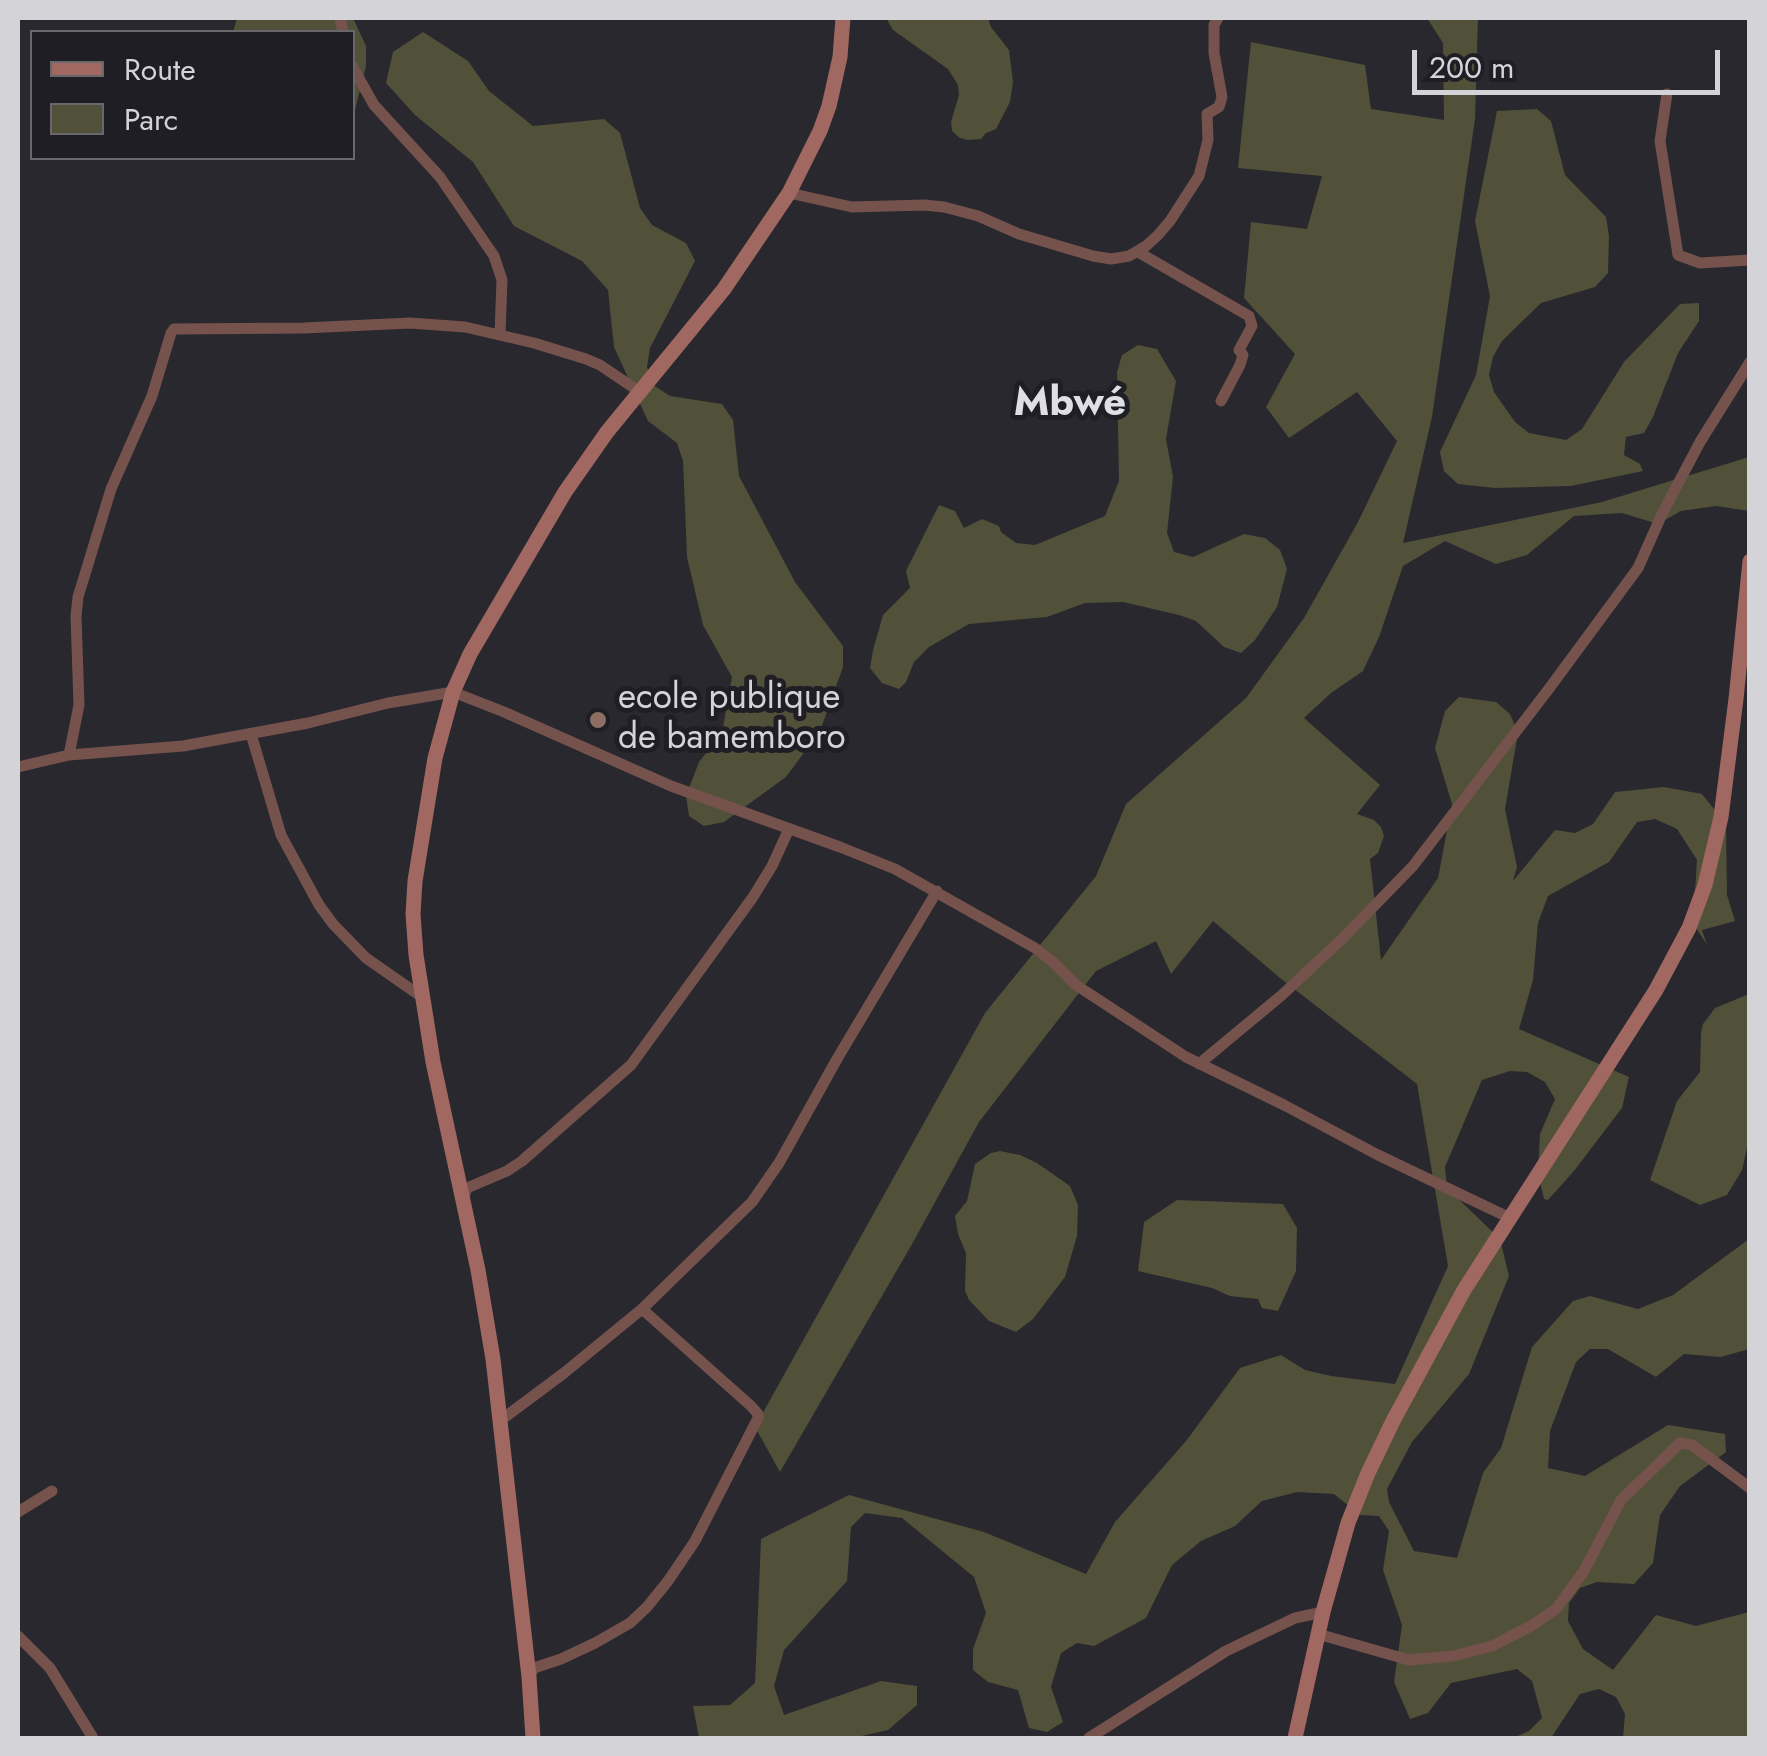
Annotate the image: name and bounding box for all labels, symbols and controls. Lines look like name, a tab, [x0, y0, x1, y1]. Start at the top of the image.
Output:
legend	[30, 30, 355, 160]
scale bar	[1417, 30, 1724, 92]
text: 200 m	[1429, 46, 1514, 89]
text: Route	[124, 48, 196, 91]
text: Parc	[124, 98, 178, 141]
district label: Mbwé	[1014, 381, 1126, 429]
place label: ecole publique de bamemboro	[618, 679, 846, 761]
marker: ecole publique de bamemboro	[587, 709, 609, 731]

